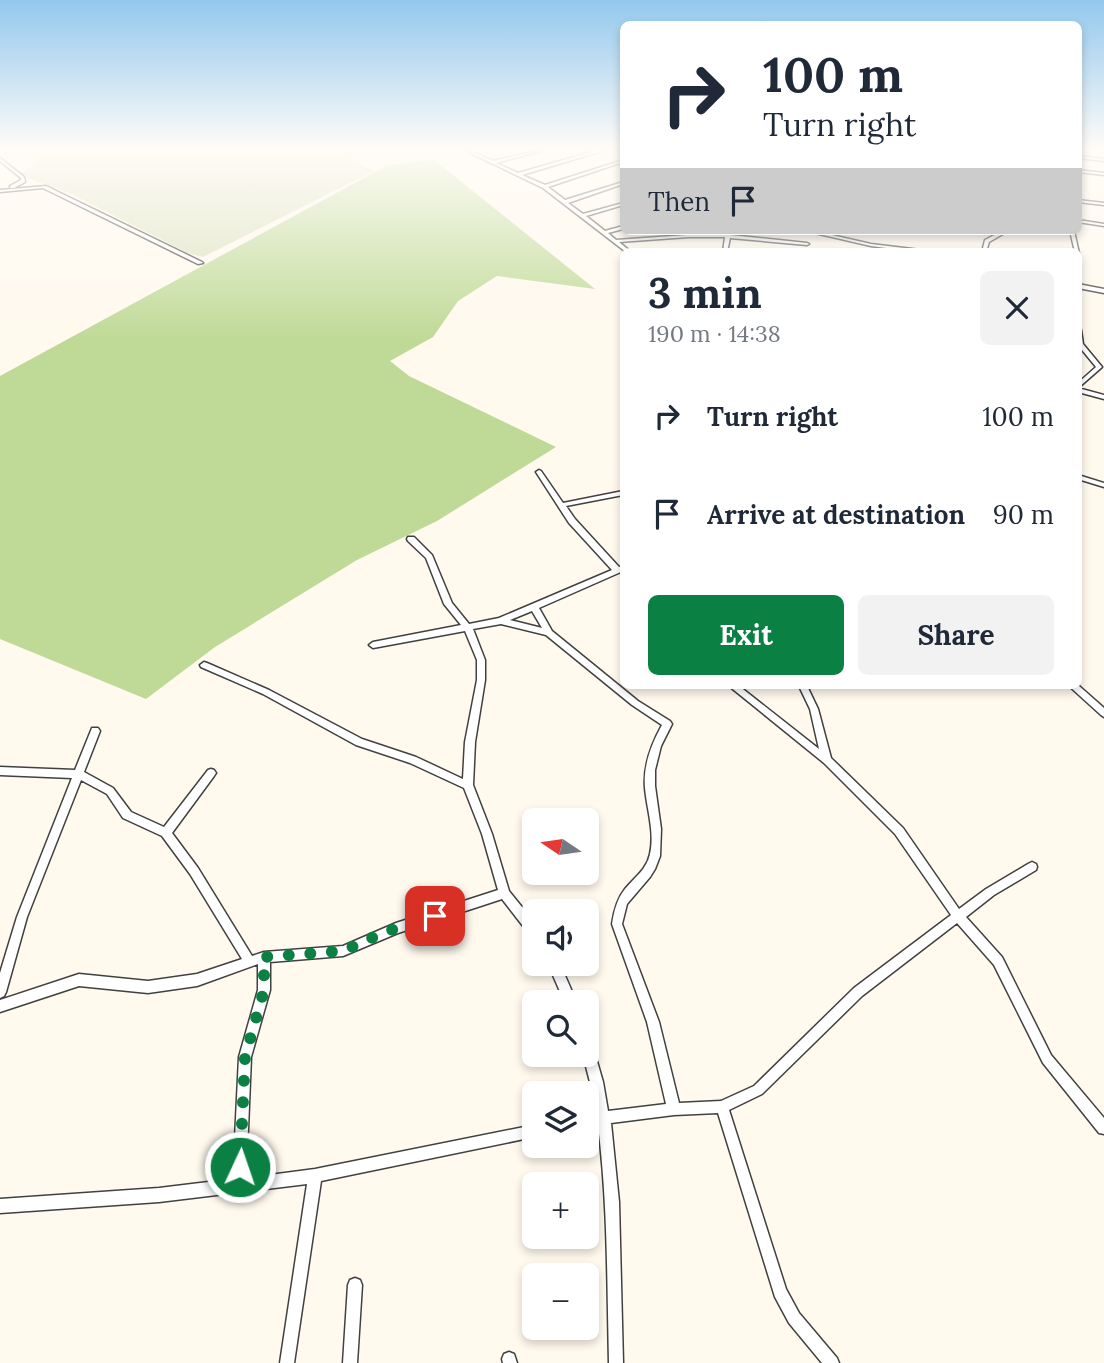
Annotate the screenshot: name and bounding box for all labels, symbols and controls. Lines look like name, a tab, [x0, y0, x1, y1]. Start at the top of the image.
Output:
text: 100 m	[763, 43, 903, 105]
icon: right	[648, 49, 739, 140]
text: Turn right	[763, 104, 916, 145]
icon: arrive	[724, 182, 762, 220]
text: Then	[648, 185, 710, 218]
text: 3 min	[648, 266, 762, 320]
button: close	[980, 271, 1054, 345]
text: 190 m · 14:38	[648, 319, 781, 348]
icon: right	[648, 397, 686, 435]
text: Turn right	[707, 400, 838, 433]
text: 100 m	[982, 400, 1054, 433]
icon: arrive	[648, 495, 686, 533]
text: Arrive at destination	[707, 498, 965, 531]
text: 90 m	[993, 498, 1054, 531]
button: Exit	[648, 595, 844, 675]
button: Share	[858, 595, 1054, 675]
north arrow	[522, 808, 598, 886]
map controls	[522, 808, 599, 1340]
pin	[405, 886, 465, 946]
icon: arrive	[416, 897, 454, 935]
button: sound	[522, 899, 599, 976]
button: search	[522, 990, 599, 1067]
button: layers	[522, 1081, 599, 1158]
position arrow	[203, 1130, 277, 1204]
button: +	[522, 1172, 599, 1249]
button: −	[522, 1263, 599, 1340]

